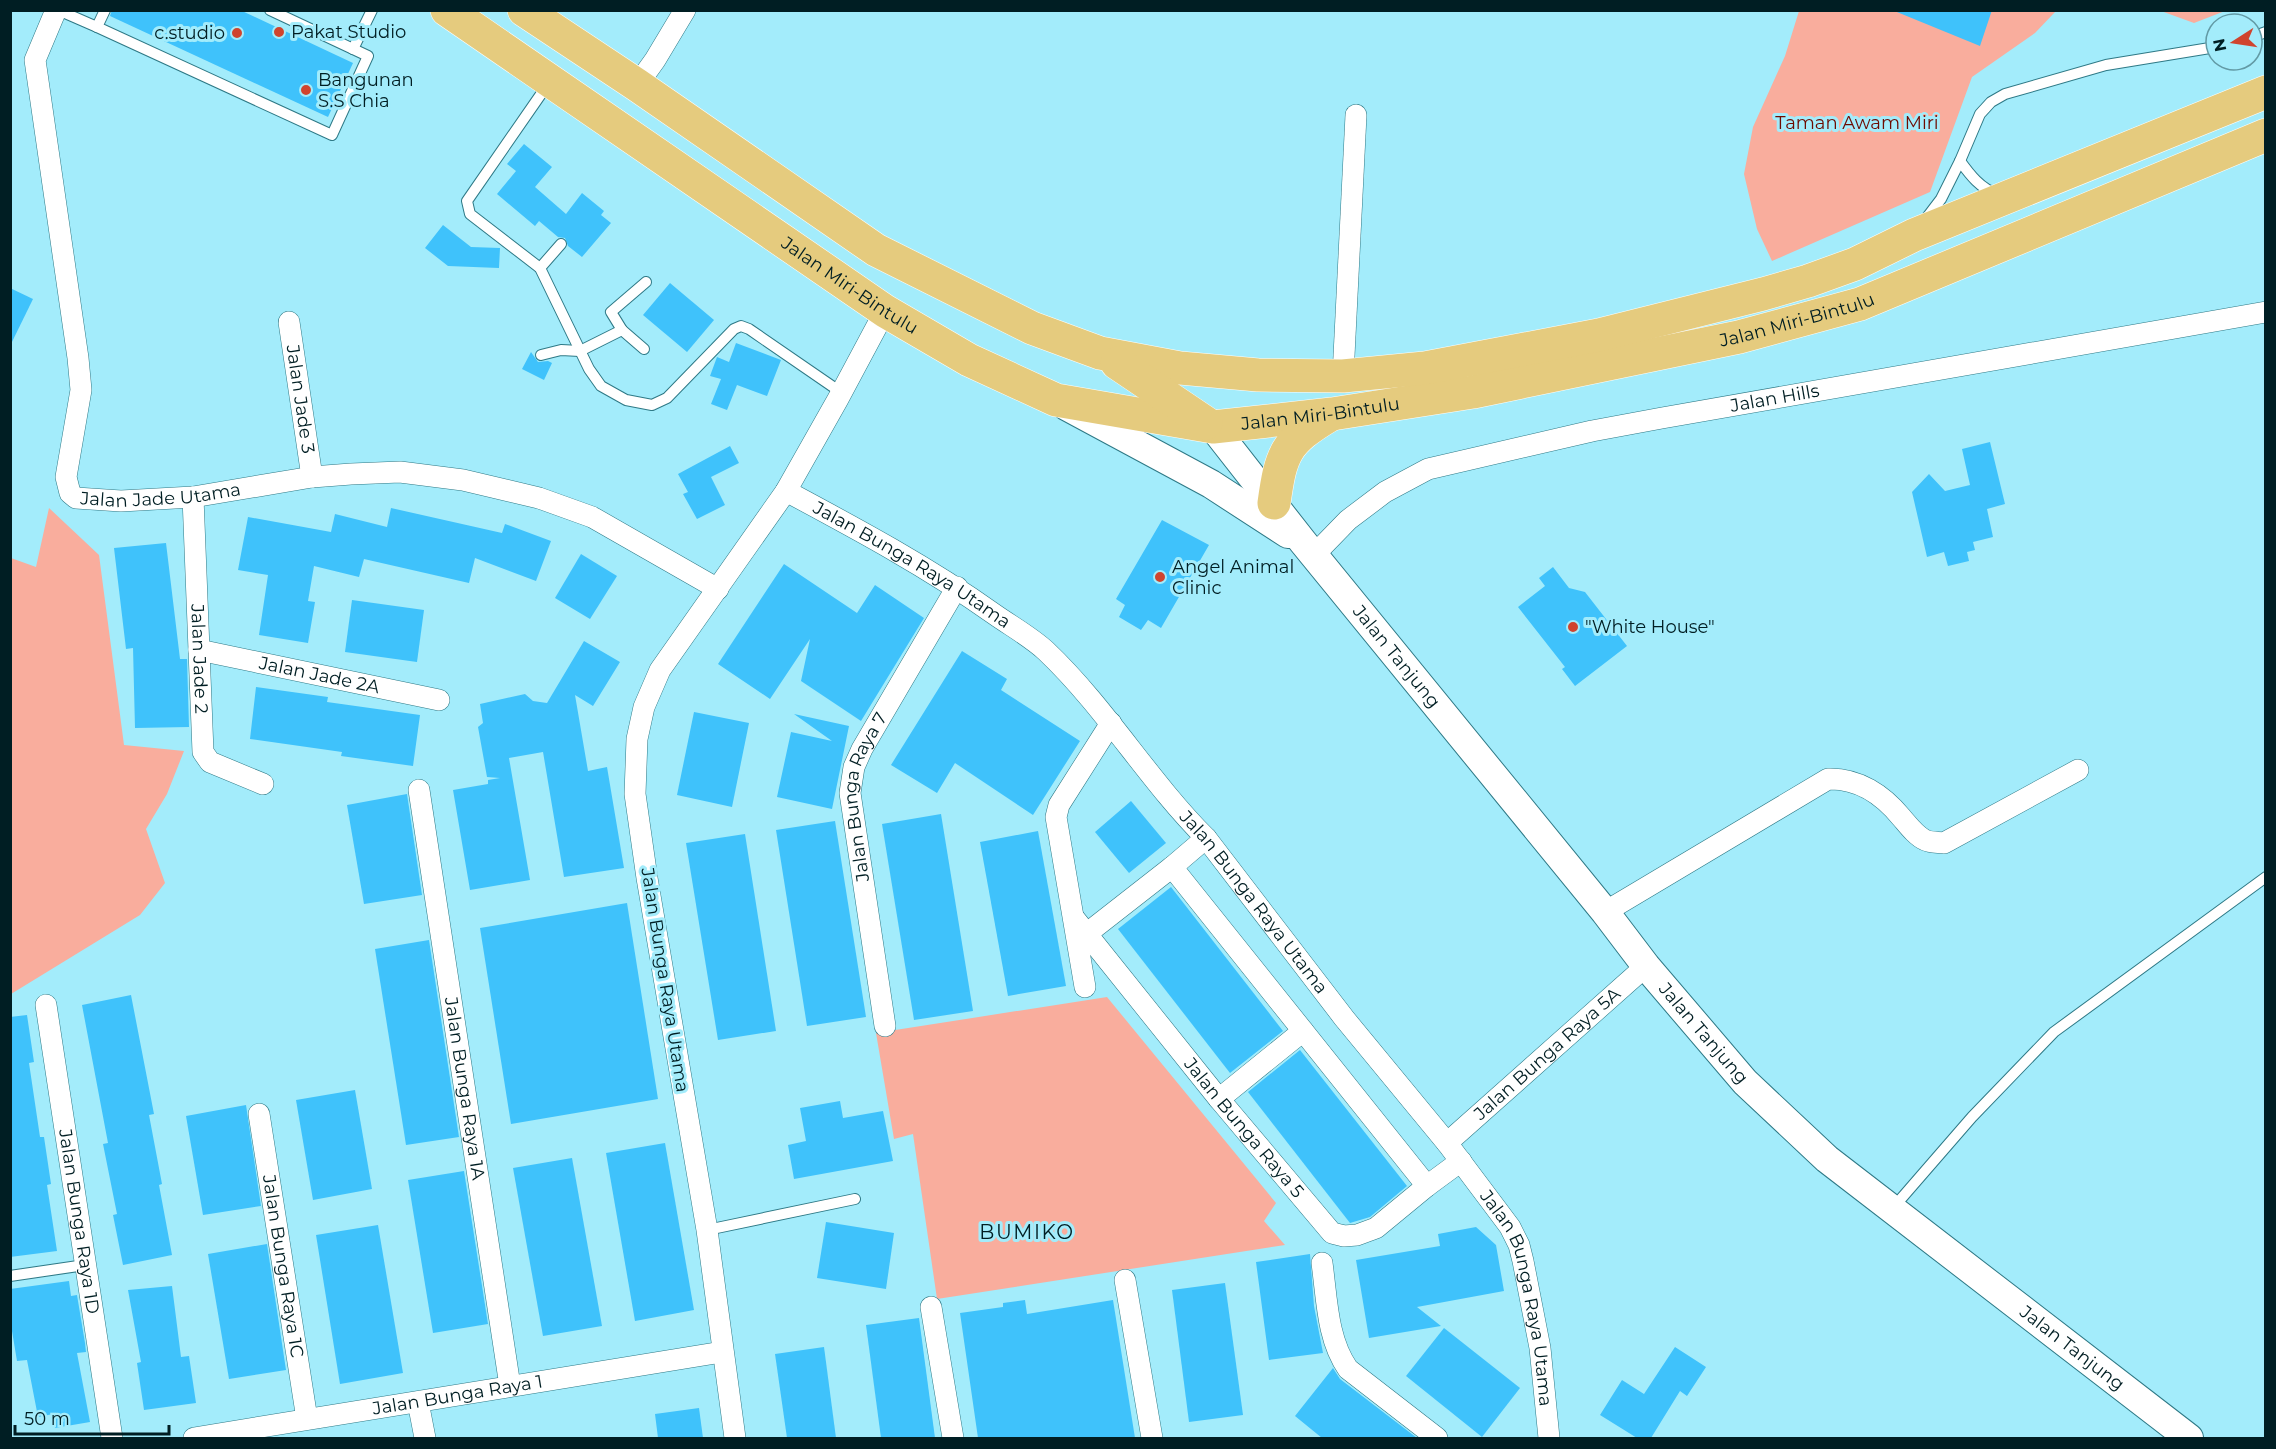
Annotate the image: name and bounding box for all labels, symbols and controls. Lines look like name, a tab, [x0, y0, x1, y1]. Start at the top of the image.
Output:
north arrow	[2204, 12, 2264, 72]
place label: Pakat Studio	[291, 21, 406, 43]
place label: c.studio	[154, 22, 225, 44]
marker: Pakat Studio	[272, 25, 286, 39]
marker: c.studio	[230, 26, 244, 40]
text: N	[2209, 37, 2230, 53]
place label: Bangunan S.S Chia	[318, 69, 414, 112]
marker: Bangunan S.S Chia	[299, 83, 313, 97]
park label: Taman Awam Miri	[1775, 112, 1939, 134]
street label: Jalan Miri-Bintulu	[776, 231, 922, 339]
street label: Jalan Miri-Bintulu	[1716, 288, 1878, 352]
street label: Jalan Jade 3	[281, 342, 319, 455]
street label: Jalan Hills	[1728, 380, 1821, 417]
street label: Jalan Miri-Bintulu	[1239, 393, 1401, 435]
street label: Jalan Jade Utama	[79, 478, 242, 512]
street label: Jalan Bunga Raya Utama	[808, 496, 1015, 633]
place label: Angel Animal Clinic	[1172, 556, 1294, 599]
marker: Angel Animal Clinic	[1153, 570, 1167, 584]
street label: Jalan Tanjung	[1348, 600, 1445, 712]
street label: Jalan Jade 2	[186, 603, 212, 714]
place label: "White House"	[1585, 616, 1715, 638]
marker: "White House"	[1566, 620, 1580, 634]
street label: Jalan Jade 2A	[256, 652, 382, 698]
street label: Jalan Bunga Raya 7	[839, 709, 892, 884]
street label: Jalan Bunga Raya Utama	[1174, 805, 1332, 998]
street label: Jalan Bunga Raya Utama	[636, 865, 694, 1094]
street label: Jalan Tanjung	[1654, 977, 1753, 1088]
street label: Jalan Bunga Raya 5A	[1469, 983, 1625, 1126]
street label: Jalan Bunga Raya 1A	[440, 994, 489, 1182]
street label: Jalan Bunga Raya 5	[1179, 1052, 1309, 1202]
street label: Jalan Bunga Raya 1D	[54, 1126, 104, 1316]
street label: Jalan Bunga Raya 1C	[258, 1172, 308, 1359]
street label: Jalan Bunga Raya Utama	[1475, 1185, 1557, 1407]
district label: BUMIKO	[979, 1220, 1075, 1244]
street label: Jalan Tanjung	[2015, 1300, 2129, 1395]
street label: Jalan Bunga Raya 1	[370, 1370, 544, 1420]
scale bar	[15, 1398, 170, 1436]
text: 50 m	[24, 1408, 70, 1430]

